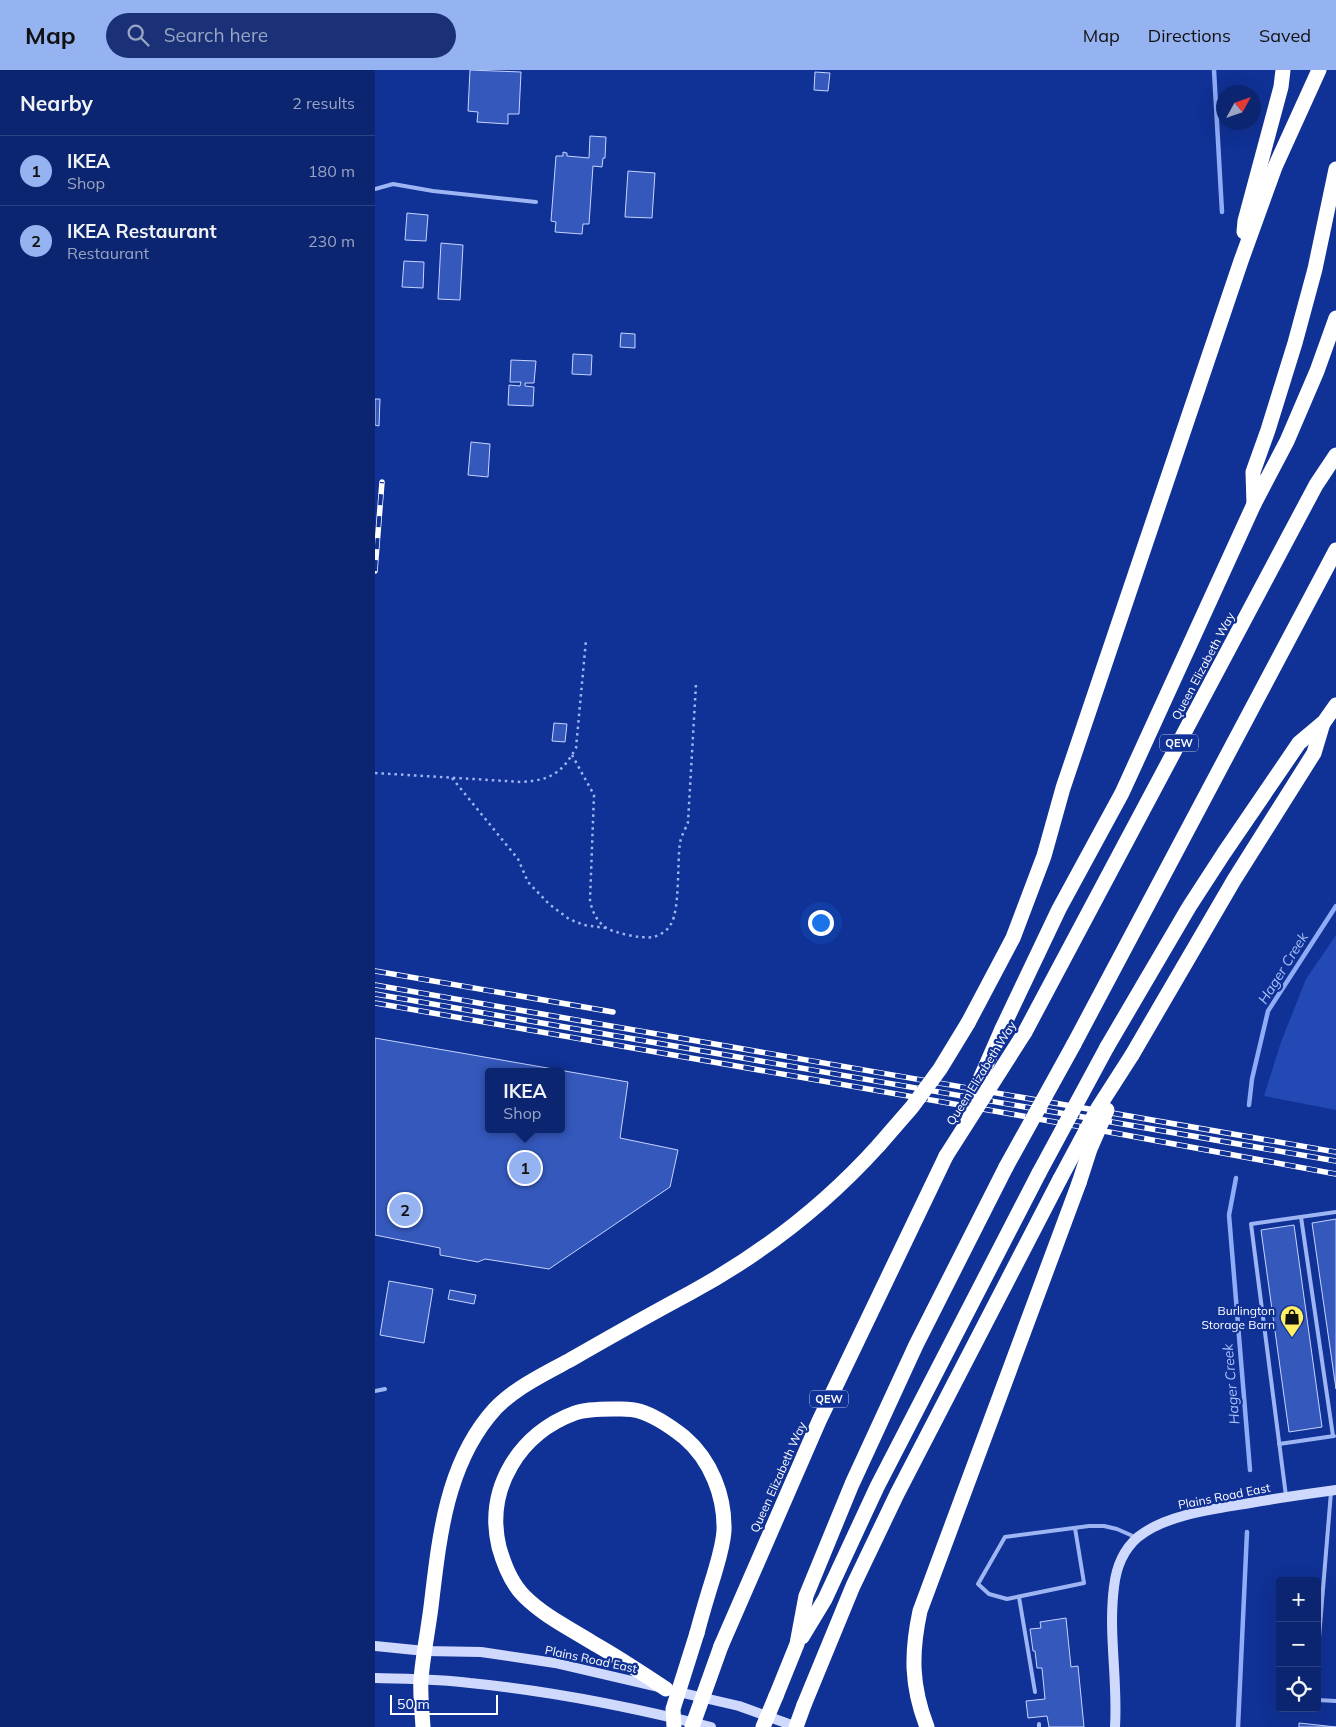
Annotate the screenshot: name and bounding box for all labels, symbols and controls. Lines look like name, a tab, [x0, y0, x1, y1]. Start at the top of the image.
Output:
search box	[106, 13, 456, 58]
text: Map	[25, 20, 76, 50]
icon: search	[124, 21, 152, 49]
text: Search here	[164, 23, 268, 47]
text: Map	[1083, 24, 1120, 47]
text: Directions	[1148, 24, 1231, 47]
text: Saved	[1259, 24, 1311, 47]
north arrow	[1216, 85, 1261, 130]
text: Nearby	[20, 90, 93, 116]
text: 2 results	[292, 93, 355, 113]
text: IKEA	[67, 149, 110, 173]
text: 1	[31, 161, 41, 181]
text: 180 m	[308, 161, 355, 181]
text: Shop	[67, 173, 105, 193]
text: IKEA Restaurant	[67, 219, 217, 243]
text: 2	[31, 231, 41, 251]
text: 230 m	[308, 231, 355, 251]
text: Restaurant	[67, 243, 149, 263]
street label: Queen Elizabeth Way	[1168, 609, 1238, 722]
road number: QEW	[1160, 734, 1198, 751]
your location	[808, 910, 834, 936]
water label: Hager Creek	[1254, 928, 1312, 1007]
street label: Queen Elizabeth Way	[943, 1018, 1019, 1128]
popup	[485, 1068, 565, 1133]
text: IKEA	[503, 1079, 547, 1103]
text: Shop	[503, 1103, 541, 1123]
pin: 1	[509, 1149, 541, 1187]
pin: 2	[389, 1191, 421, 1229]
place label: Burlington Storage Barn	[1201, 1303, 1275, 1332]
shop icon: Burlington Storage Barn	[1279, 1304, 1305, 1338]
water label: Hager Creek	[1218, 1342, 1243, 1425]
road number: QEW	[810, 1390, 848, 1408]
street label: Queen Elizabeth Way	[747, 1419, 809, 1535]
street label: Plains Road East	[1177, 1480, 1271, 1512]
map controls	[1276, 1577, 1321, 1712]
button: +	[1276, 1577, 1321, 1622]
button: −	[1276, 1622, 1321, 1667]
street label: Plains Road East	[544, 1642, 638, 1676]
button: locate	[1276, 1667, 1321, 1712]
scale bar	[390, 1692, 497, 1715]
text: 50 m	[397, 1695, 430, 1713]

